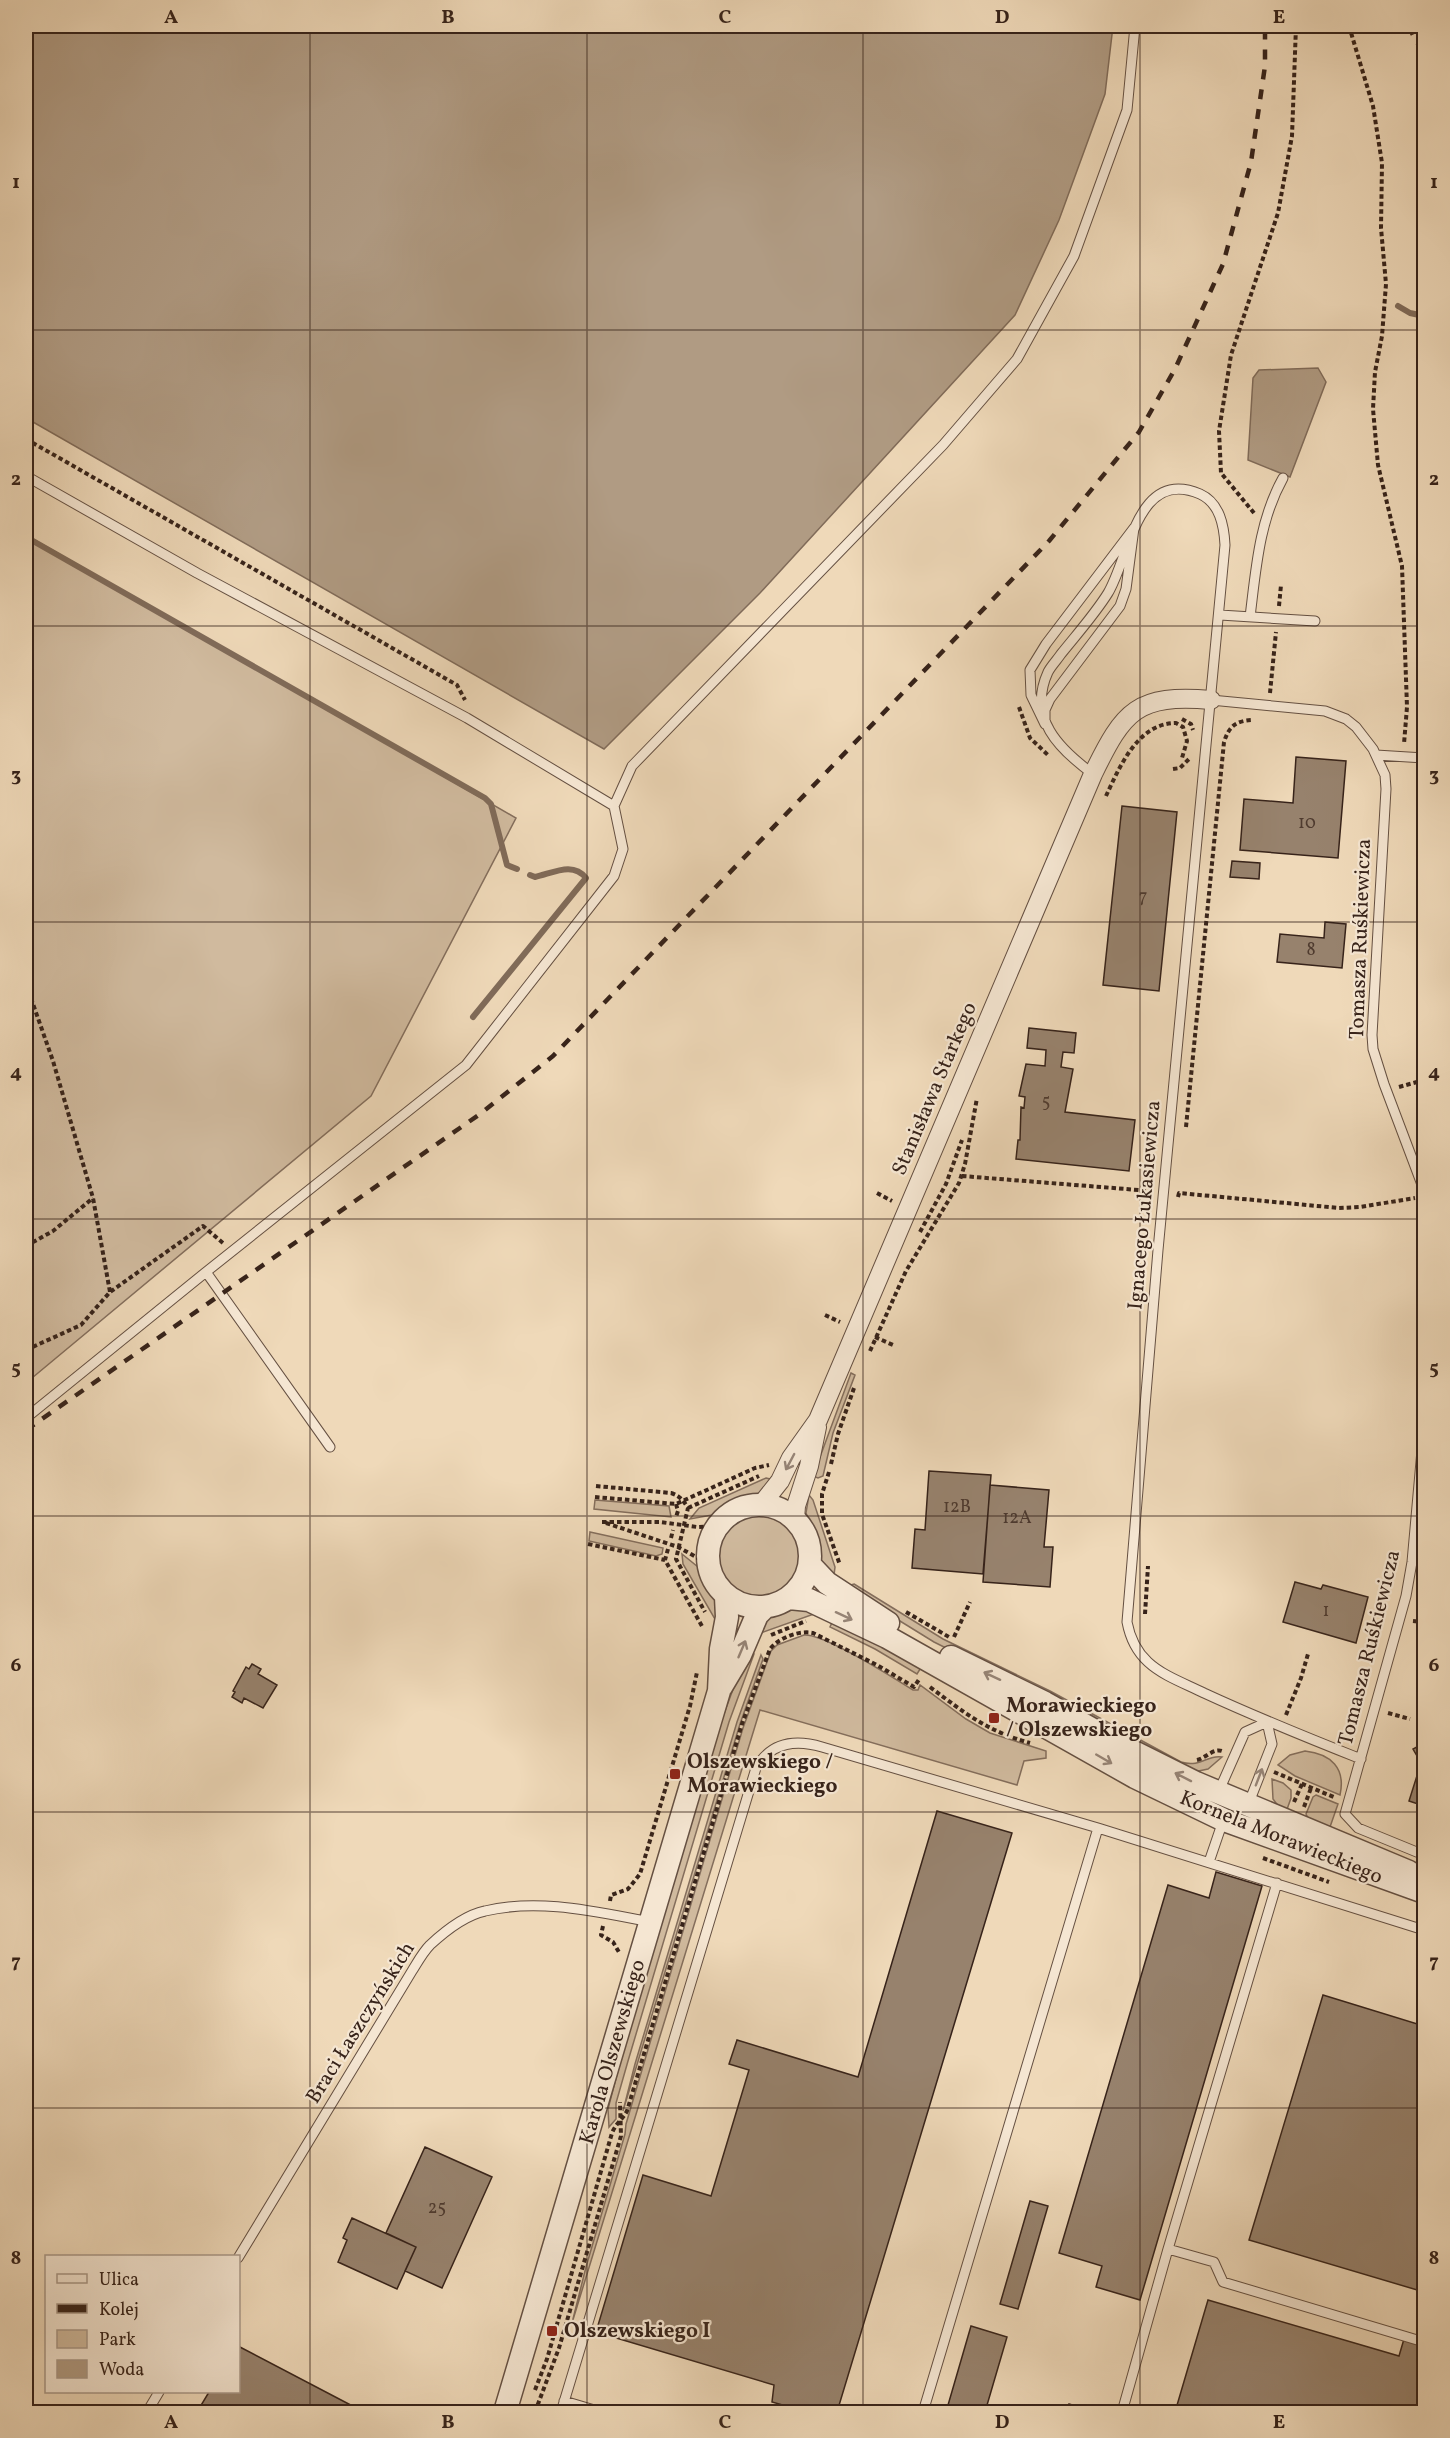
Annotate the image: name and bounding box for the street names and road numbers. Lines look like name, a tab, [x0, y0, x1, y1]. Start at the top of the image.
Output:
street label: Tomasza Ruśkiewicza	[1343, 838, 1379, 1040]
street label: Stanisława Starkego	[885, 998, 985, 1180]
street label: Ignacego Łukasiewicza	[1121, 1099, 1169, 1311]
street label: Tomasza Ruśkiewicza	[1332, 1547, 1408, 1749]
street label: Kornela Morawieckiego	[1175, 1784, 1387, 1892]
street label: Braci Łaszczyńskich	[299, 1936, 423, 2110]
street label: Karola Olszewskiego	[573, 1956, 653, 2148]

